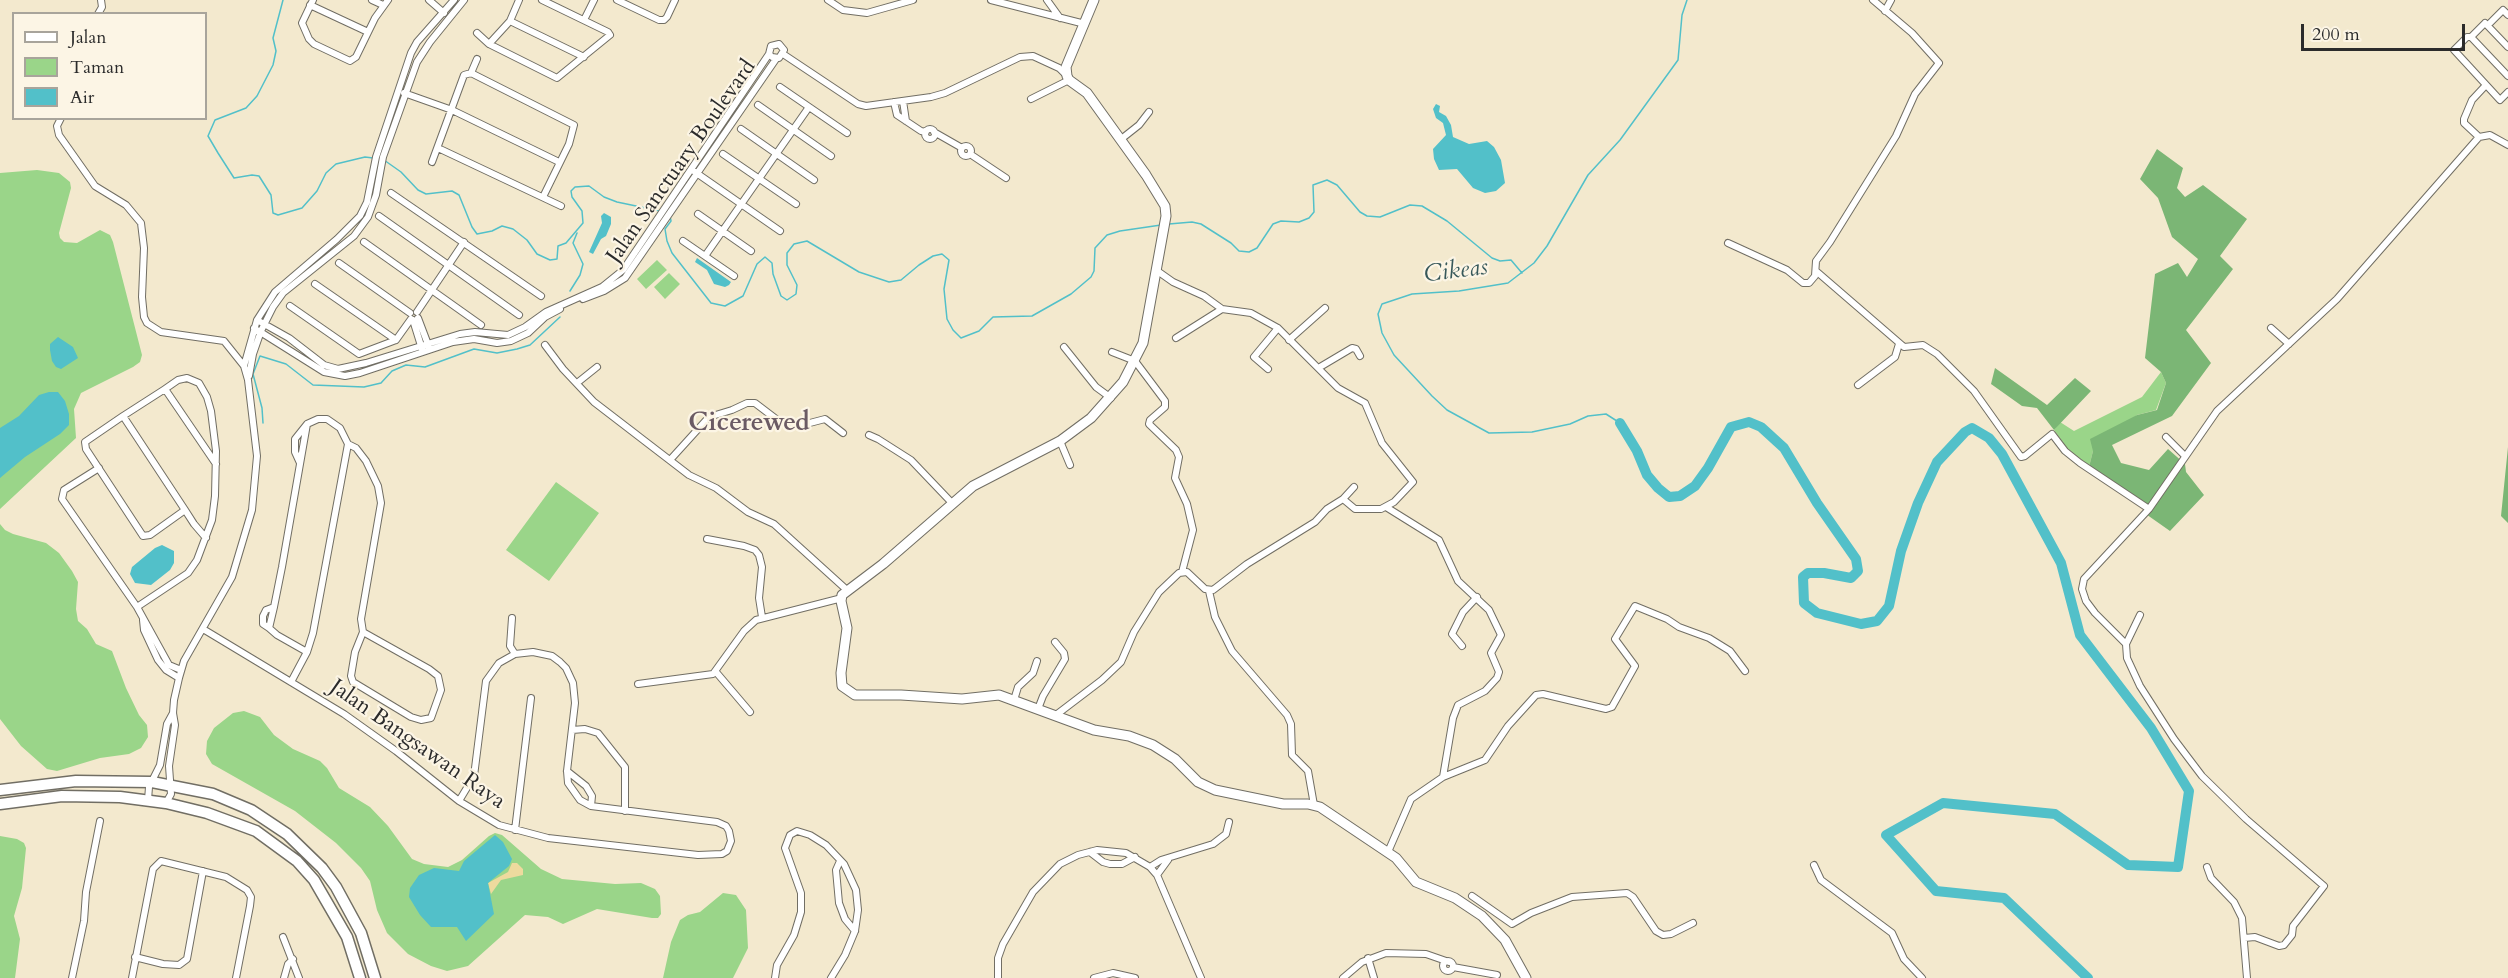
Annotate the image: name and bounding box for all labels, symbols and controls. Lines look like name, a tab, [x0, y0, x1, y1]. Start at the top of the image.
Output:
legend	[12, 12, 207, 120]
scale bar	[2304, 12, 2468, 50]
text: 200 m	[2312, 22, 2360, 47]
text: Jalan	[70, 25, 106, 50]
text: Taman	[70, 55, 124, 80]
street label: Jalan Sanctuary Boulevard	[602, 55, 762, 269]
text: Air	[70, 85, 94, 110]
water label: Cikeas	[1422, 254, 1490, 290]
district label: Cicerewed	[688, 408, 810, 440]
street label: Jalan Bangsawan Raya	[324, 675, 510, 815]

